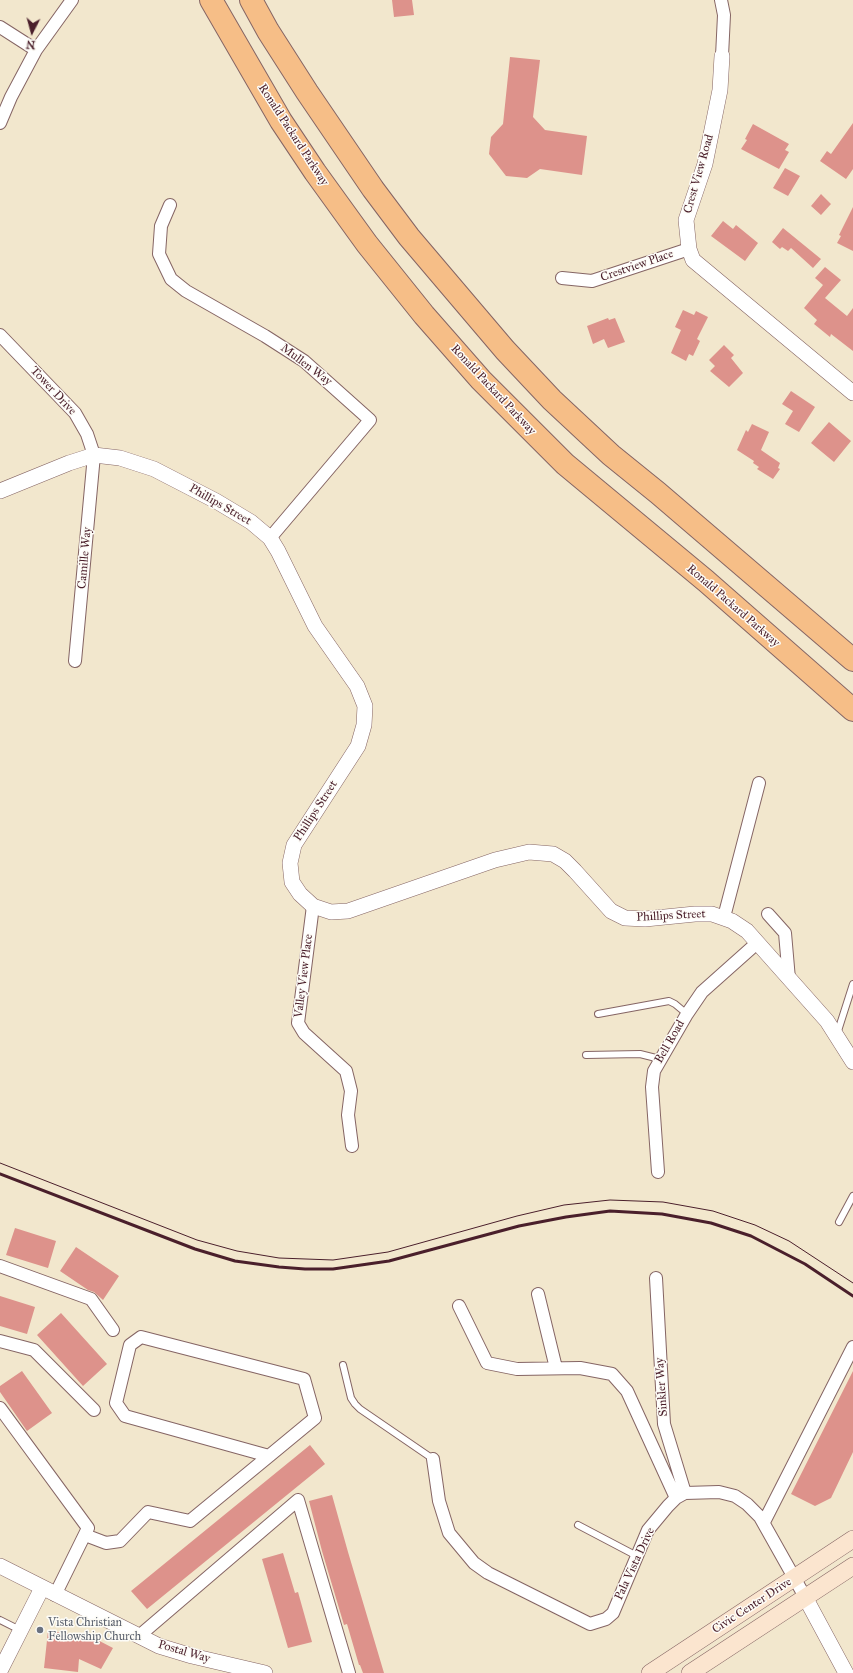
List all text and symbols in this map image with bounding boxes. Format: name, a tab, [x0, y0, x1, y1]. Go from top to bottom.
north arrow	[12, 12, 52, 52]
text: N	[25, 37, 36, 51]
street label: Ronald Packard Parkway	[255, 81, 331, 189]
street label: Crest View Road	[681, 133, 717, 215]
street label: Crestview Place	[599, 247, 675, 285]
street label: Mullen Way	[277, 341, 335, 389]
street label: Ronald Packard Parkway	[447, 342, 539, 438]
street label: Tower Drive	[27, 364, 79, 418]
street label: Phillips Street	[186, 481, 254, 529]
street label: Camille Way	[75, 526, 95, 590]
street label: Ronald Packard Parkway	[684, 562, 782, 650]
street label: Phillips Street	[291, 778, 341, 844]
street label: Phillips Street	[636, 907, 706, 925]
street label: Valley View Place	[292, 933, 316, 1019]
street label: Bell Road	[652, 1018, 688, 1066]
street label: Sinkler Way	[653, 1357, 671, 1417]
street label: Pala Vista Drive	[612, 1525, 658, 1603]
street label: Civic Center Drive	[710, 1575, 794, 1637]
place label: Vista Christian Fellowship Church	[48, 1616, 141, 1644]
marker: Vista Christian Fellowship Church	[35, 1625, 45, 1635]
street label: Postal Way	[156, 1638, 212, 1666]

